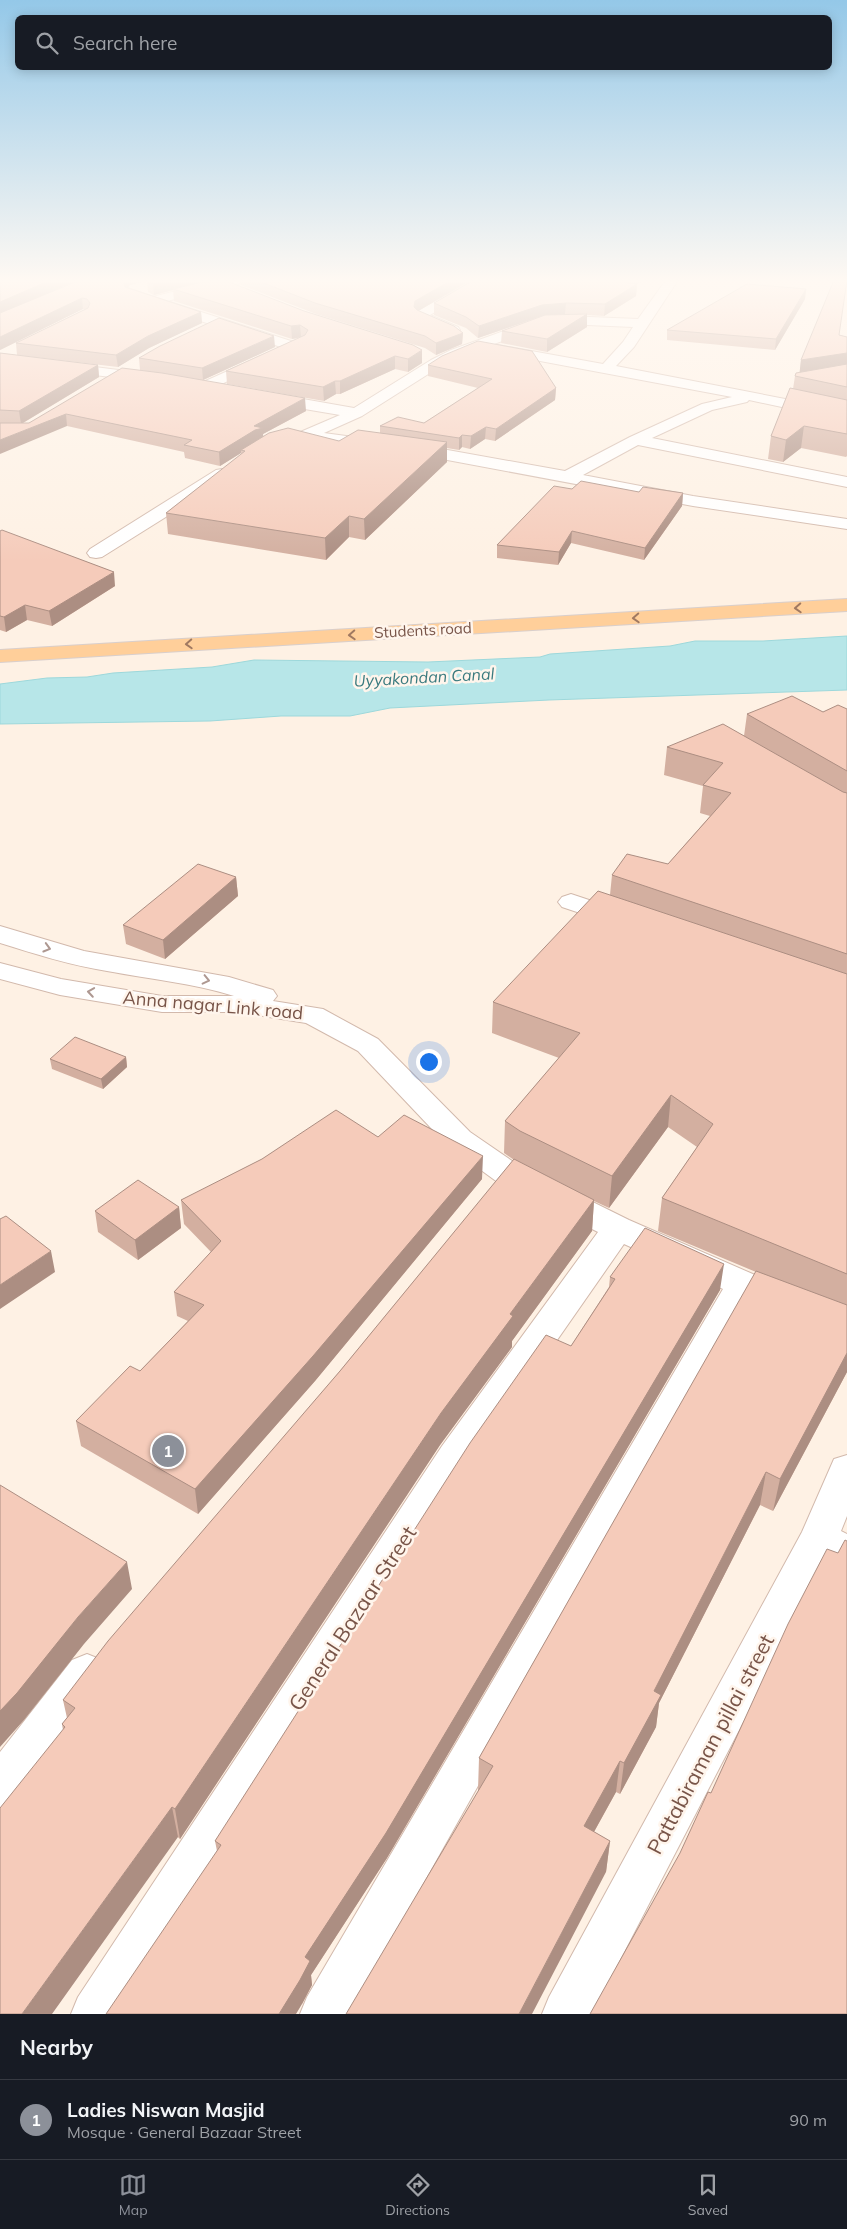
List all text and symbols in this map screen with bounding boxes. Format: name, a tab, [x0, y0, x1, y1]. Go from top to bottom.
search box	[15, 15, 832, 70]
icon: search	[33, 29, 61, 57]
text: Search here	[73, 31, 177, 55]
one-way arrow	[794, 602, 802, 613]
one-way arrow	[632, 612, 640, 623]
street label: Students road	[374, 618, 472, 642]
one-way arrow	[347, 629, 355, 640]
one-way arrow	[185, 639, 193, 650]
water label: Uyyakondan Canal	[353, 663, 495, 691]
one-way arrow	[42, 943, 50, 953]
one-way arrow	[201, 974, 210, 985]
street label: Anna nagar Link road	[122, 986, 304, 1024]
one-way arrow	[87, 988, 96, 998]
your location	[416, 1049, 442, 1075]
pin: 1	[152, 1432, 184, 1470]
street label: General Bazaar Street	[283, 1521, 421, 1715]
street label: Pattabiraman pillai street	[641, 1630, 779, 1858]
text: Nearby	[20, 2034, 93, 2060]
text: Ladies Niswan Masjid	[67, 2098, 265, 2122]
text: 1	[31, 2110, 41, 2130]
text: 90 m	[790, 2110, 827, 2130]
text: Mosque · General Bazaar Street	[67, 2122, 301, 2142]
tab: Map	[119, 2171, 148, 2219]
tab: Directions	[385, 2171, 450, 2219]
tab: Saved	[688, 2171, 728, 2219]

